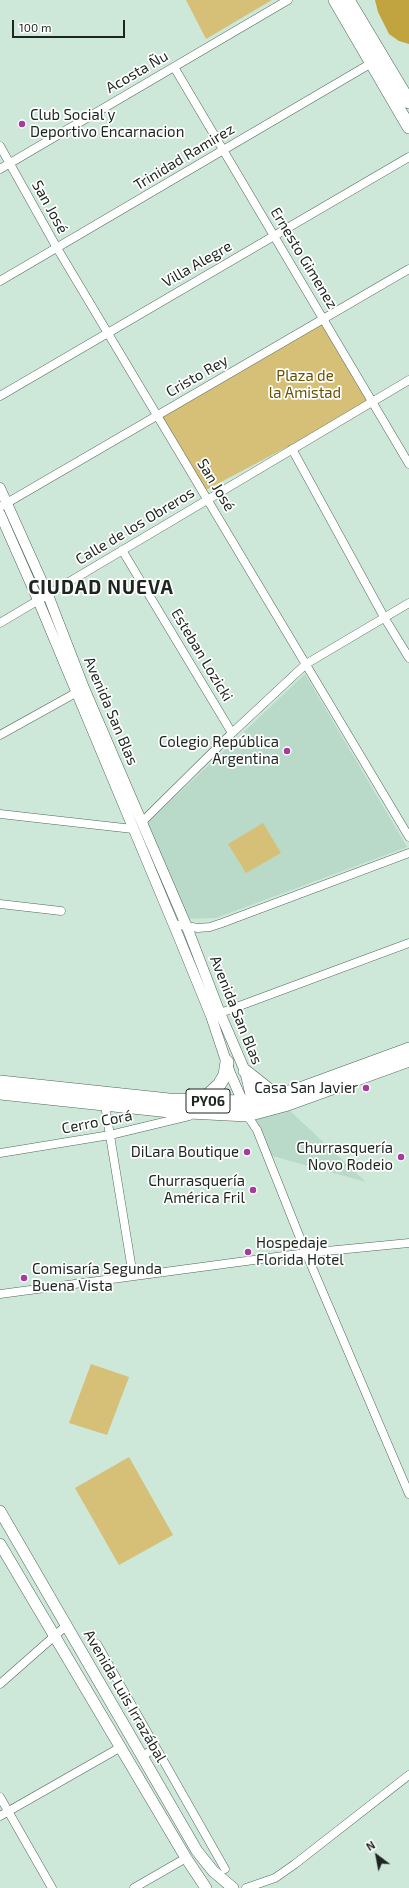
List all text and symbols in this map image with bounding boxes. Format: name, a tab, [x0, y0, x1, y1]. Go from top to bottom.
scale bar	[14, 12, 127, 38]
text: 100 m	[19, 20, 51, 34]
street label: Acosta Ñu	[103, 47, 171, 97]
place label: Club Social y Deportivo Encarnacion	[30, 106, 184, 141]
marker: Club Social y Deportivo Encarnacion	[17, 119, 27, 129]
street label: Trinidad Ramirez	[130, 120, 238, 194]
street label: San José	[28, 177, 72, 237]
street label: Ernesto Gimenez	[267, 204, 341, 312]
street label: Villa Alegre	[159, 237, 235, 291]
street label: Cristo Rey	[163, 351, 231, 401]
park label: Plaza de la Amistad	[269, 367, 341, 402]
street label: San José	[193, 456, 239, 514]
street label: Calle de los Obreros	[72, 483, 198, 569]
district label: CIUDAD NUEVA	[28, 577, 174, 599]
street label: Esteban Lozicki	[167, 605, 237, 705]
street label: Avenida San Blas	[80, 654, 142, 768]
place label: Colegio República Argentina	[159, 733, 279, 768]
marker: Colegio República Argentina	[282, 746, 292, 756]
street label: Avenida San Blas	[206, 953, 266, 1067]
place label: Casa San Javier	[254, 1079, 358, 1097]
marker: Casa San Javier	[361, 1083, 371, 1093]
road number: PY06	[186, 1089, 230, 1113]
street label: Cerro Corá	[60, 1106, 134, 1138]
place label: Churrasquería Novo Rodeio	[296, 1139, 393, 1174]
place label: DiLara Boutique	[131, 1143, 239, 1161]
marker: DiLara Boutique	[242, 1147, 252, 1157]
marker: Churrasquería Novo Rodeio	[396, 1152, 406, 1162]
place label: Churrasquería América Fril	[148, 1172, 245, 1207]
marker: Churrasquería América Fril	[248, 1185, 258, 1195]
place label: Hospedaje Florida Hotel	[256, 1234, 344, 1269]
marker: Hospedaje Florida Hotel	[243, 1247, 253, 1257]
place label: Comisaría Segunda Buena Vista	[32, 1260, 162, 1295]
marker: Comisaría Segunda Buena Vista	[19, 1273, 29, 1283]
street label: Avenida Luis Irrazábal	[80, 1627, 170, 1765]
north arrow	[357, 1836, 397, 1876]
text: N	[364, 1838, 377, 1853]

